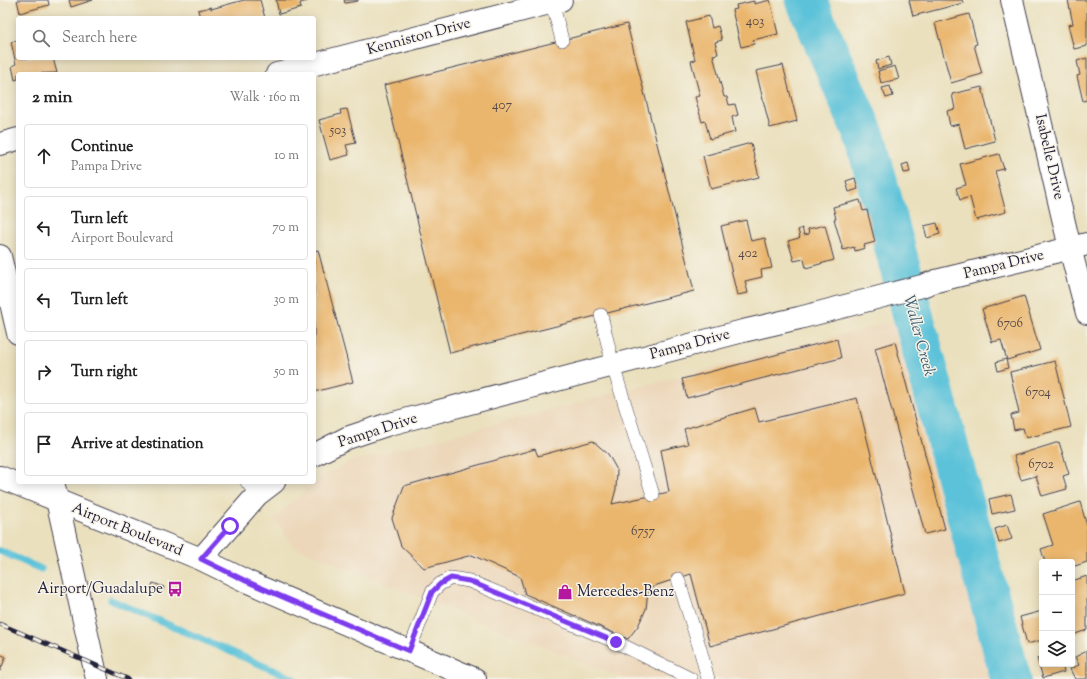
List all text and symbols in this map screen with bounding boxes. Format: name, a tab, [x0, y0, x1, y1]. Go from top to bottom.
street label: Kenniston Drive	[365, 13, 473, 61]
house number: 403	[746, 13, 764, 31]
search box	[16, 16, 316, 60]
icon: search	[30, 27, 52, 49]
text: Search here	[62, 28, 137, 49]
text: 2 min	[32, 86, 73, 110]
text: Walk · 160 m	[229, 89, 300, 107]
house number: 407	[492, 97, 512, 115]
street label: Isabelle Drive	[1029, 112, 1069, 202]
house number: 503	[329, 122, 346, 140]
text: Continue	[71, 137, 133, 158]
icon: ahead	[33, 145, 55, 167]
text: 10 m	[274, 147, 299, 165]
text: Pampa Drive	[71, 158, 142, 176]
text: Turn left	[71, 209, 128, 230]
icon: left	[33, 217, 55, 239]
text: 70 m	[272, 219, 299, 237]
text: Airport Boulevard	[71, 230, 173, 248]
house number: 402	[738, 245, 758, 263]
street label: Pampa Drive	[962, 245, 1046, 285]
icon: left	[33, 289, 55, 311]
text: Turn left	[71, 290, 128, 311]
text: 30 m	[273, 291, 299, 309]
water label: Waller Creek	[896, 293, 940, 379]
house number: 6706	[997, 315, 1023, 333]
street label: Pampa Drive	[648, 324, 732, 366]
icon: right	[33, 361, 55, 383]
text: Turn right	[71, 362, 137, 383]
text: 50 m	[274, 363, 299, 381]
house number: 6704	[1025, 384, 1051, 402]
street label: Pampa Drive	[336, 408, 420, 454]
icon: arrive	[33, 433, 55, 455]
text: Arrive at destination	[71, 434, 204, 455]
house number: 6702	[1028, 456, 1054, 474]
street label: Airport Boulevard	[68, 498, 186, 562]
route start	[221, 517, 239, 535]
house number: 6757	[631, 523, 655, 541]
map controls	[1039, 559, 1075, 667]
button: +	[1039, 559, 1075, 595]
place label: Airport/Guadalupe	[37, 579, 163, 600]
bus stop icon: Airport/Guadalupe	[166, 580, 184, 598]
place label: Mercedes-Benz	[577, 582, 675, 603]
shop icon: Mercedes-Benz	[556, 583, 574, 601]
button: −	[1039, 595, 1075, 631]
button: layers	[1039, 631, 1075, 667]
route end	[607, 633, 625, 651]

